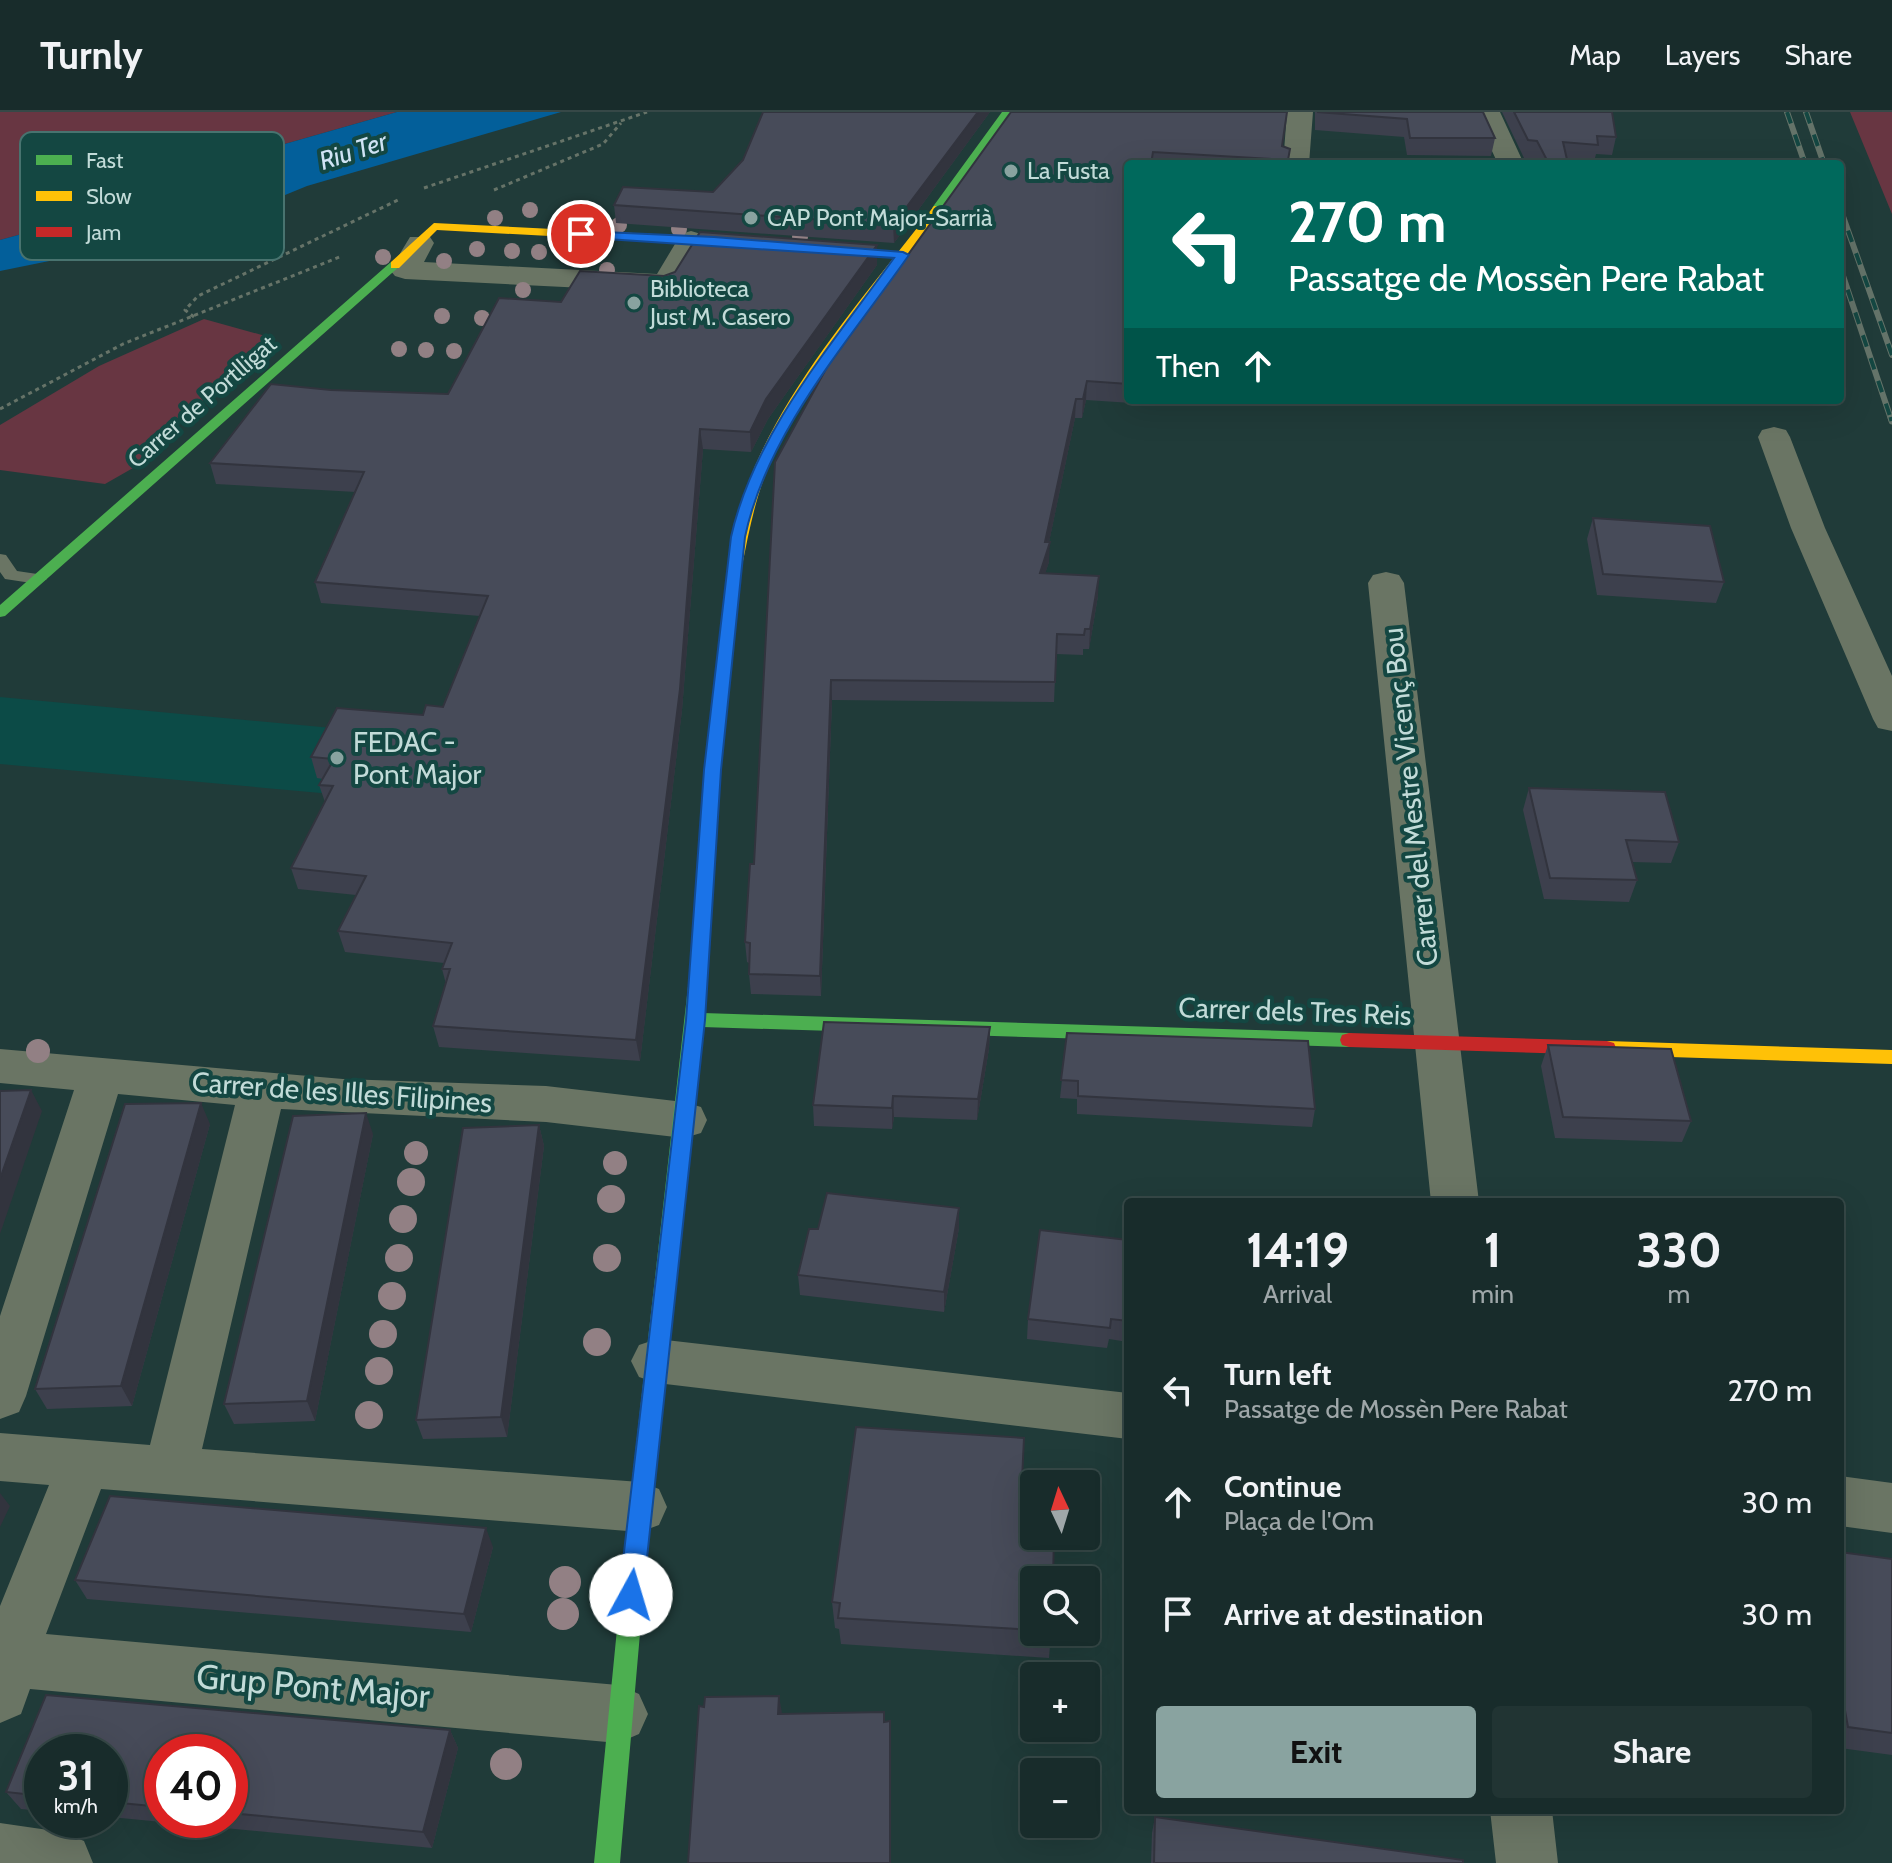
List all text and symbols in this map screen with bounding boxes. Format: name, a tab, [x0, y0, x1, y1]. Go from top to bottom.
text: Turnly	[40, 32, 143, 79]
text: Map	[1569, 38, 1621, 72]
text: Layers	[1665, 38, 1740, 72]
text: Share	[1784, 38, 1852, 72]
water label: Riu Ter	[315, 125, 392, 177]
legend	[20, 132, 284, 260]
text: Fast	[86, 147, 124, 174]
place label: La Fusta	[1027, 156, 1110, 185]
marker: La Fusta	[1002, 162, 1020, 180]
text: Slow	[86, 183, 132, 210]
text: 270 m	[1288, 188, 1446, 256]
icon: left	[1156, 192, 1260, 296]
pin	[547, 200, 615, 268]
place label: CAP Pont Major-Sarrià	[767, 203, 993, 232]
marker: CAP Pont Major-Sarrià	[742, 209, 760, 227]
icon: arrive	[559, 212, 603, 256]
text: Jam	[85, 219, 121, 246]
text: Passatge de Mossèn Pere Rabat	[1288, 256, 1764, 300]
place label: Biblioteca Just M. Casero	[649, 274, 791, 331]
marker: Biblioteca Just M. Casero	[625, 294, 643, 312]
street label: Carrer de Portlligat	[121, 329, 282, 474]
icon: ahead	[1236, 344, 1280, 388]
text: Then	[1156, 348, 1220, 385]
street label: Carrer del Mestre Vicenç Bou	[1375, 626, 1445, 968]
place label: FEDAC - Pont Major	[353, 725, 482, 791]
marker: FEDAC - Pont Major	[328, 749, 346, 767]
street label: Carrer dels Tres Reis	[1178, 990, 1412, 1032]
street label: Carrer de les Illes Filipines	[191, 1065, 493, 1119]
text: 14:19	[1246, 1221, 1349, 1279]
text: 1	[1484, 1221, 1501, 1279]
text: 330	[1636, 1221, 1722, 1279]
text: Arrival	[1263, 1278, 1332, 1310]
text: min	[1471, 1278, 1514, 1310]
text: m	[1668, 1278, 1690, 1310]
text: Turn left	[1224, 1356, 1332, 1393]
icon: left	[1156, 1368, 1200, 1412]
text: 270 m	[1727, 1372, 1812, 1409]
text: Passatge de Mossèn Pere Rabat	[1224, 1393, 1568, 1425]
text: Continue	[1224, 1468, 1341, 1505]
north arrow	[1020, 1470, 1100, 1550]
map controls	[1020, 1470, 1100, 1838]
icon: ahead	[1156, 1480, 1200, 1524]
text: 30 m	[1742, 1484, 1812, 1521]
text: Plaça de l'Om	[1224, 1505, 1374, 1537]
position arrow	[589, 1553, 673, 1637]
button: search	[1020, 1566, 1100, 1646]
icon: arrive	[1156, 1592, 1200, 1636]
text: Arrive at destination	[1224, 1596, 1484, 1633]
text: 30 m	[1742, 1596, 1812, 1633]
street label: Grup Pont Major	[195, 1655, 431, 1717]
button: +	[1020, 1662, 1100, 1742]
button: Exit	[1156, 1706, 1476, 1798]
button: Share	[1492, 1706, 1812, 1798]
speed limit sign: 40	[144, 1734, 248, 1838]
text: 31	[58, 1751, 94, 1800]
button: −	[1020, 1758, 1100, 1838]
text: km/h	[54, 1794, 98, 1818]

